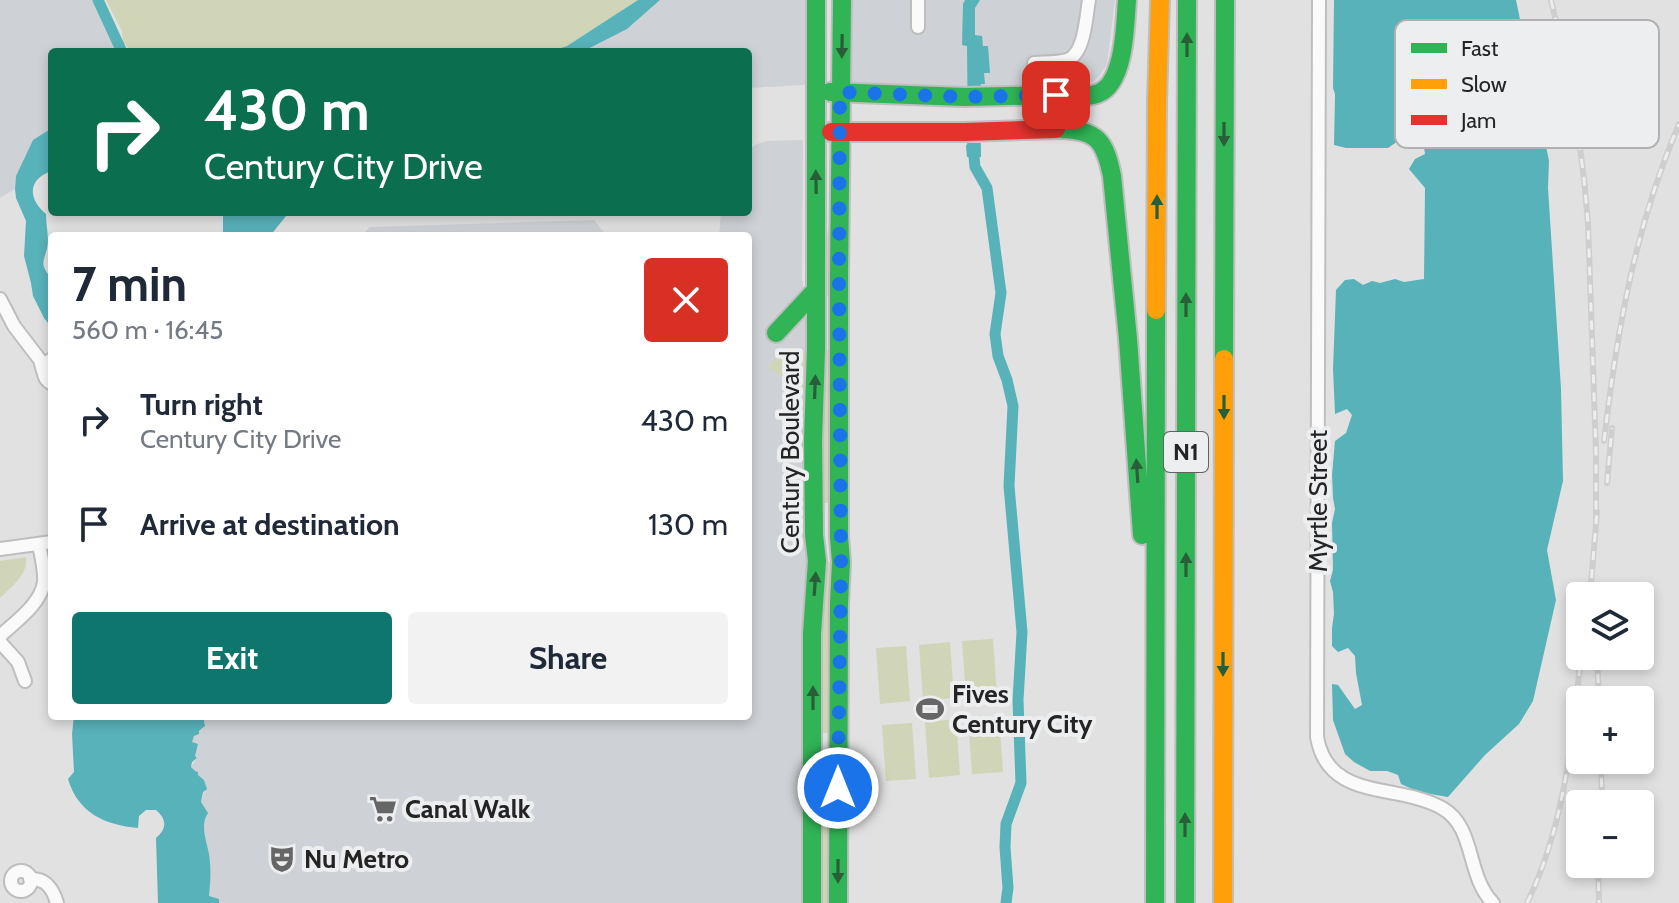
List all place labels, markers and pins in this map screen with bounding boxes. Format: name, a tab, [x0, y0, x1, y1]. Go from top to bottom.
pin	[1022, 61, 1090, 129]
place label: Fives Century City	[952, 678, 1092, 740]
sports icon: Fives Century City	[915, 694, 945, 724]
place label: Canal Walk	[405, 793, 531, 825]
supermarket icon: Canal Walk	[368, 794, 398, 824]
place label: Nu Metro	[304, 843, 409, 875]
theatre icon: Nu Metro	[267, 844, 297, 874]

